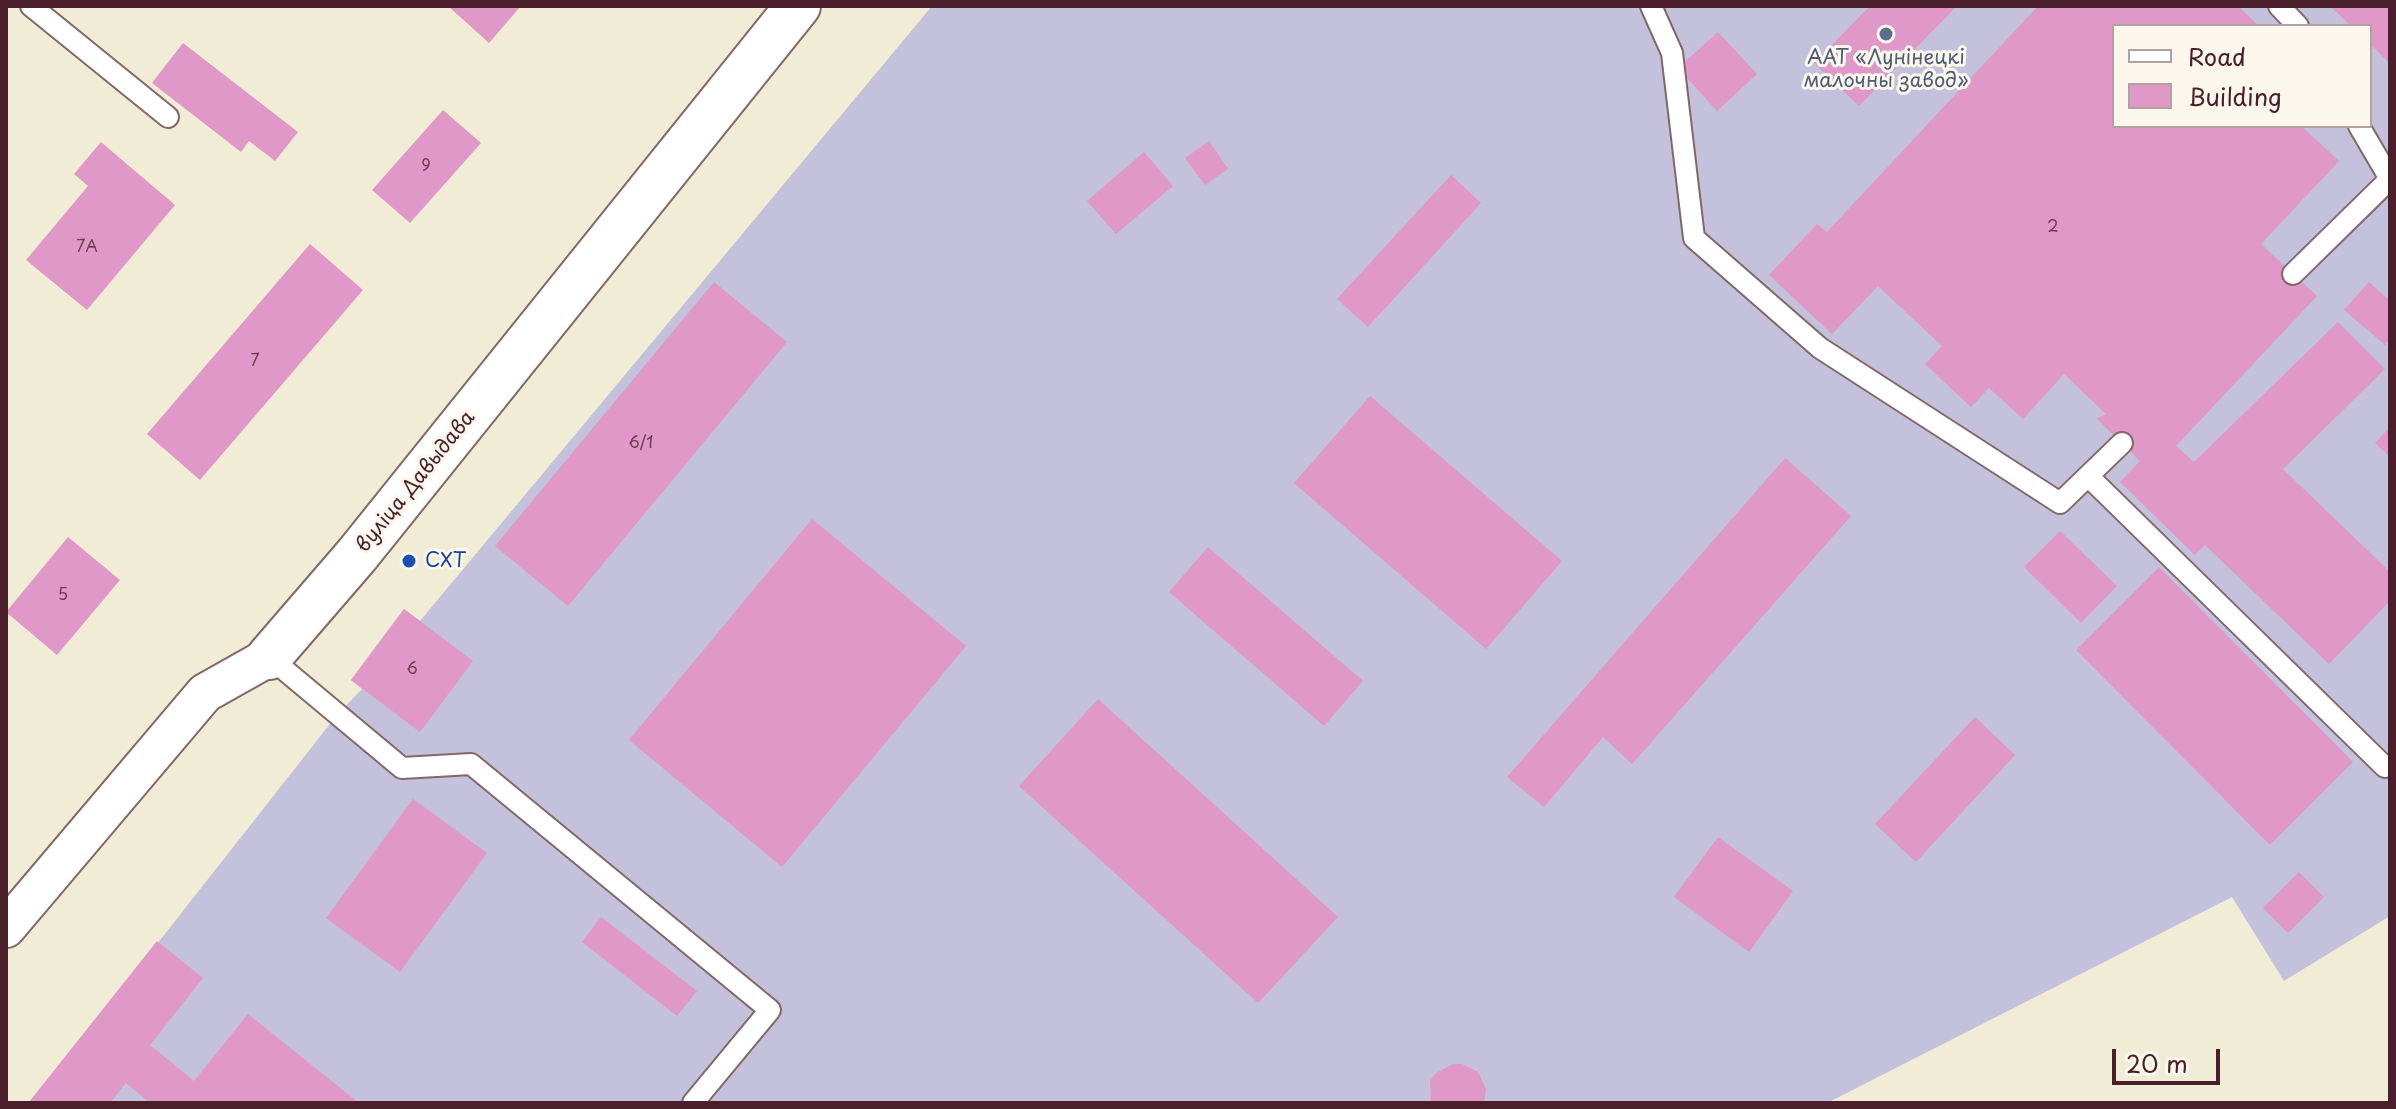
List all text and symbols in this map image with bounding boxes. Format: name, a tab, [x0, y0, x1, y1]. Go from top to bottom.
legend	[2112, 24, 2372, 128]
marker: ААТ «Лунінецкі малочны завод»	[1877, 25, 1895, 43]
text: Road	[2188, 38, 2246, 74]
place label: ААТ «Лунінецкі малочны завод»	[1804, 46, 1968, 93]
text: Building	[2188, 78, 2282, 114]
house number: 9	[421, 157, 431, 177]
house number: 2	[2047, 218, 2059, 238]
house number: 7А	[76, 238, 98, 258]
house number: 7	[250, 352, 260, 372]
street label: вуліца Давыдава	[352, 406, 480, 558]
house number: 6/1	[629, 434, 653, 454]
place label: СХТ	[425, 549, 466, 573]
marker: СХТ	[400, 552, 418, 570]
house number: 5	[58, 586, 68, 606]
house number: 6	[406, 660, 418, 680]
scale bar	[2116, 1033, 2224, 1083]
text: 20 m	[2126, 1045, 2188, 1081]

